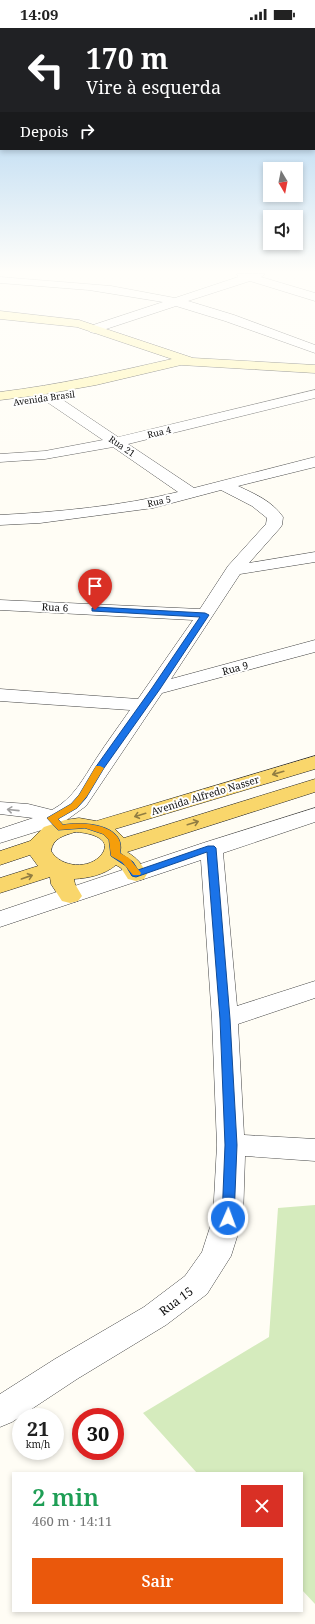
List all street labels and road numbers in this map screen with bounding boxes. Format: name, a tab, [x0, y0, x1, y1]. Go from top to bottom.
street label: Avenida Brasil	[12, 387, 76, 409]
street label: Rua 4	[146, 423, 172, 441]
street label: Rua 21	[106, 432, 138, 460]
street label: Rua 5	[146, 492, 172, 510]
street label: Rua 6	[41, 599, 69, 615]
street label: Rua 9	[220, 658, 250, 678]
street label: Avenida Alfredo Nasser	[149, 772, 261, 818]
street label: Rua 15	[155, 1283, 197, 1319]

